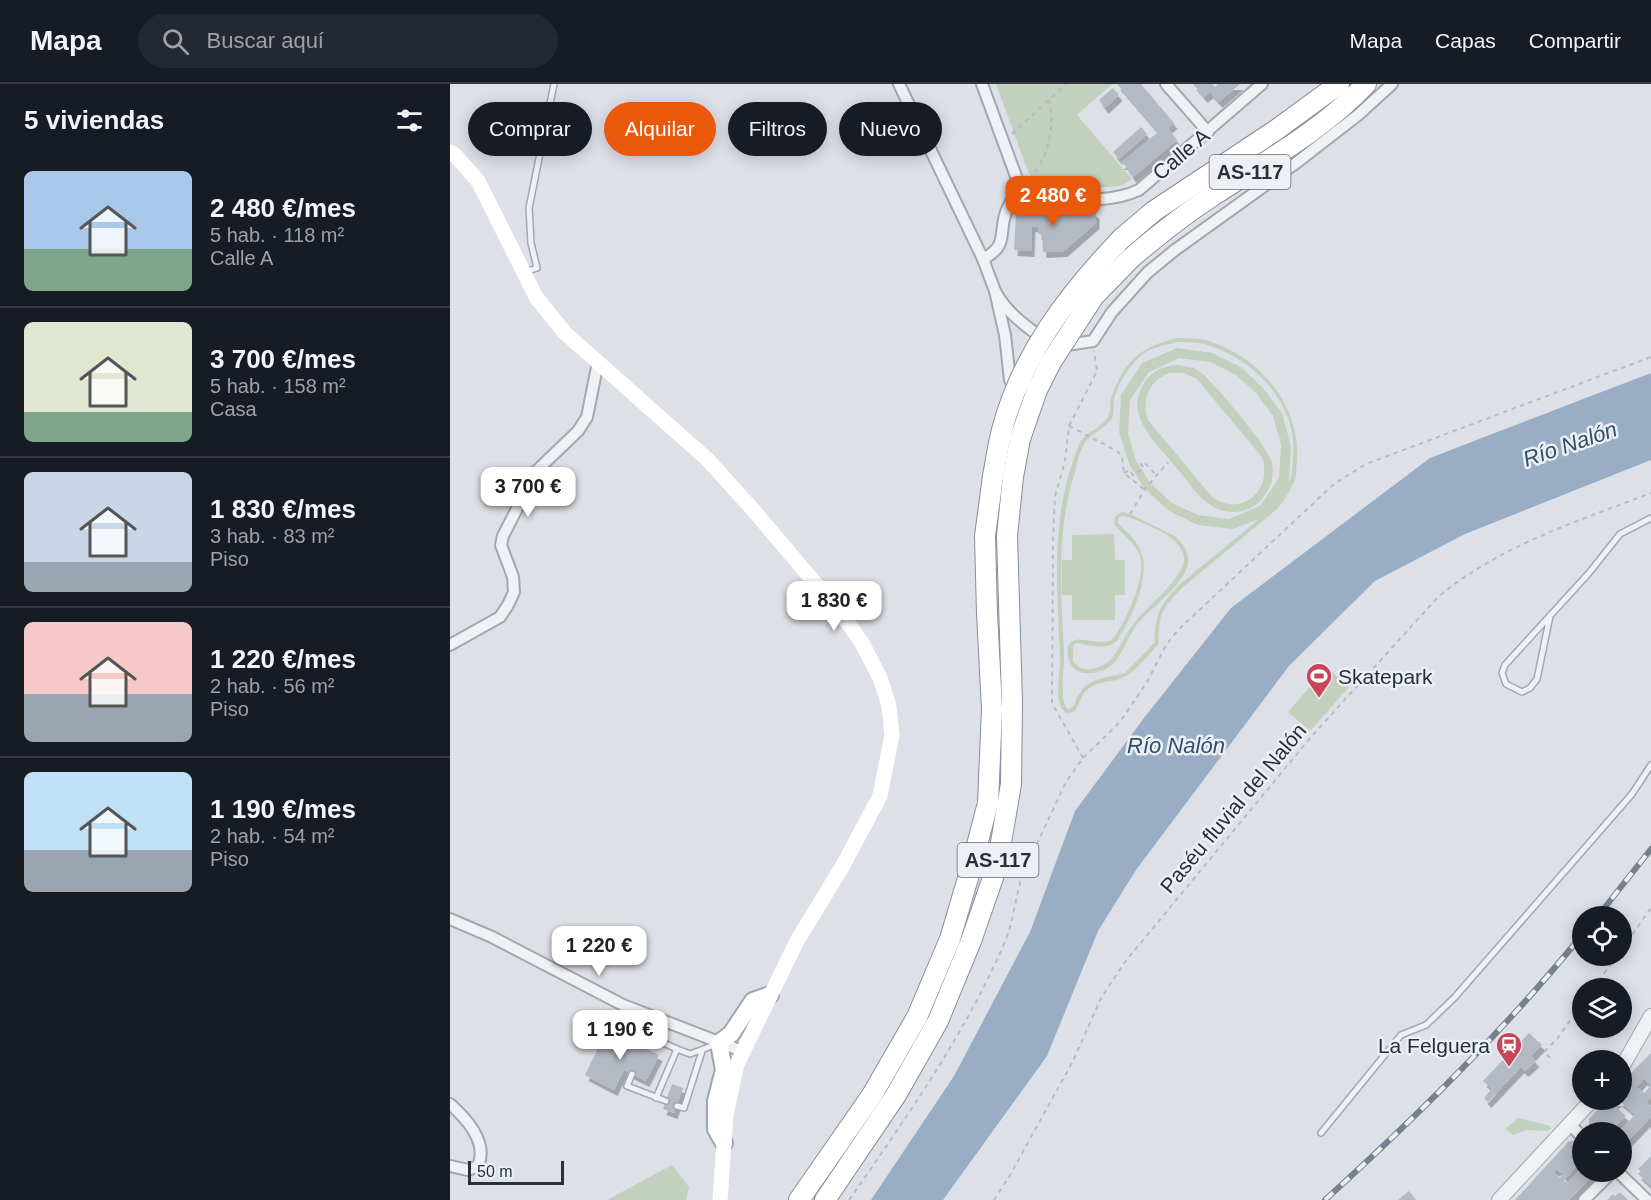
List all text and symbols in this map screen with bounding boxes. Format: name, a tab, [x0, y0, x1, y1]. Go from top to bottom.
search box	[138, 14, 558, 68]
text: Mapa	[30, 25, 102, 56]
icon: search	[159, 25, 192, 58]
text: Buscar aquí	[207, 28, 324, 53]
text: Mapa	[1350, 29, 1402, 52]
text: Capas	[1435, 29, 1496, 52]
text: Compartir	[1529, 29, 1621, 52]
chip: Comprar	[468, 102, 592, 156]
chip: Alquilar	[604, 102, 716, 156]
chip: Filtros	[728, 102, 827, 156]
chip: Nuevo	[839, 102, 942, 156]
icon: filters	[393, 104, 426, 137]
text: 5 viviendas	[24, 105, 164, 135]
street label: Calle A	[1148, 124, 1214, 184]
road number: AS-117	[1210, 155, 1290, 189]
pin: 2 480 €	[998, 176, 1108, 227]
text: 2 480 €	[1020, 184, 1086, 206]
text: 2 480 €/mes	[210, 193, 356, 223]
icon: home	[72, 195, 144, 267]
text: 5 hab. · 118 m²	[210, 224, 344, 246]
text: Calle A	[210, 247, 273, 269]
text: 3 700 €/mes	[210, 344, 356, 374]
icon: home	[72, 346, 144, 418]
text: 5 hab. · 158 m²	[210, 375, 346, 397]
text: Casa	[210, 398, 257, 420]
water label: Río Nalón	[1520, 416, 1620, 472]
pin: 3 700 €	[473, 467, 583, 518]
text: 3 700 €	[495, 475, 561, 497]
text: 1 830 €/mes	[210, 494, 356, 524]
icon: home	[72, 496, 144, 568]
text: 3 hab. · 83 m²	[210, 525, 335, 547]
text: Piso	[210, 548, 249, 570]
pin: 1 830 €	[779, 581, 889, 632]
text: 1 830 €	[801, 589, 867, 611]
text: 1 220 €/mes	[210, 644, 356, 674]
icon: home	[72, 646, 144, 718]
sports icon: Skatepark	[1304, 661, 1334, 699]
place label: Skatepark	[1338, 665, 1433, 688]
text: 2 hab. · 56 m²	[210, 675, 335, 697]
text: Piso	[210, 698, 249, 720]
street label: Paséu fluvial del Nalón	[1156, 719, 1310, 897]
water label: Río Nalón	[1127, 733, 1225, 758]
text: 1 190 €/mes	[210, 794, 356, 824]
icon: home	[72, 796, 144, 868]
text: 2 hab. · 54 m²	[210, 825, 335, 847]
road number: AS-117	[958, 843, 1038, 877]
text: Piso	[210, 848, 249, 870]
map controls	[1572, 906, 1632, 1182]
button: locate	[1572, 906, 1632, 966]
pin: 1 220 €	[544, 926, 654, 977]
text: 1 220 €	[566, 934, 632, 956]
button: layers	[1572, 978, 1632, 1038]
pin: 1 190 €	[565, 1010, 675, 1061]
text: 1 190 €	[587, 1018, 653, 1040]
station icon: La Felguera	[1494, 1030, 1524, 1068]
place label: La Felguera	[1378, 1034, 1490, 1057]
button: +	[1572, 1050, 1632, 1110]
button: −	[1572, 1122, 1632, 1182]
scale bar	[468, 1158, 564, 1186]
text: 50 m	[477, 1163, 513, 1180]

